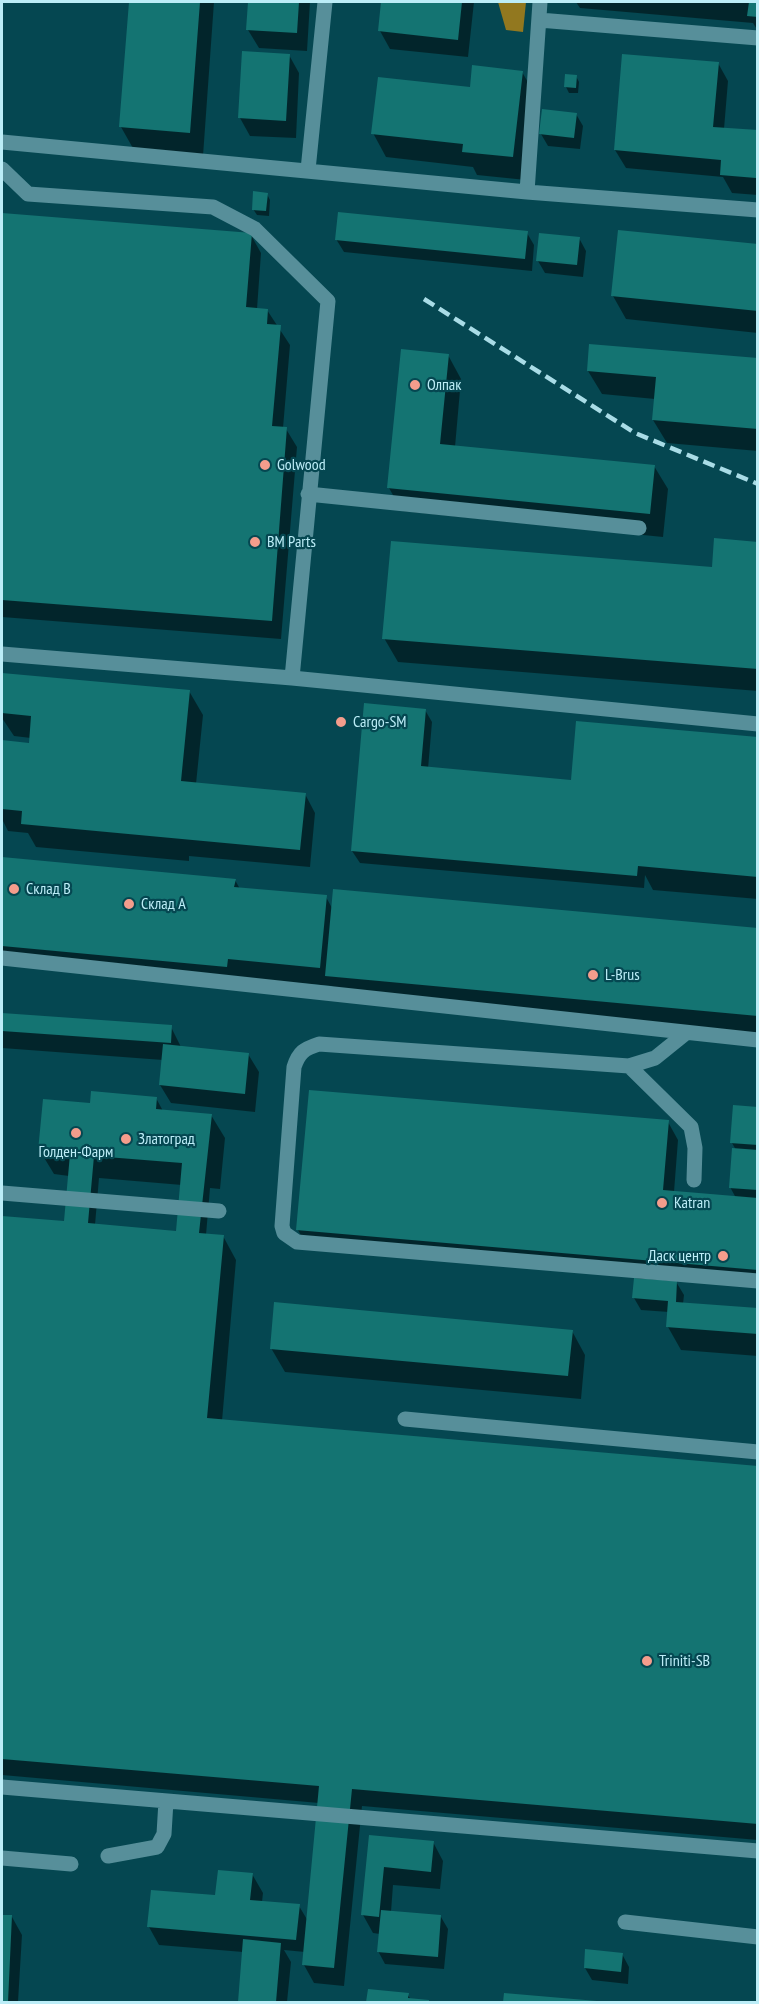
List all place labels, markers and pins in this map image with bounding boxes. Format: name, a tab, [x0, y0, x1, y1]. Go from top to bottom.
place label: Олпак	[427, 375, 461, 395]
marker: Олпак	[408, 378, 422, 392]
place label: Golwood	[277, 455, 326, 475]
marker: Golwood	[258, 458, 272, 472]
place label: BM Parts	[267, 532, 316, 552]
marker: BM Parts	[248, 535, 262, 549]
place label: Cargo-SM	[353, 712, 406, 732]
marker: Cargo-SM	[334, 715, 348, 729]
place label: Склад B	[26, 879, 71, 899]
marker: Склад B	[7, 882, 21, 896]
place label: Склад A	[141, 894, 186, 914]
marker: Склад A	[122, 897, 136, 911]
place label: L-Brus	[605, 965, 640, 985]
marker: L-Brus	[586, 968, 600, 982]
marker: Голден-Фарм	[69, 1126, 83, 1140]
place label: Златоград	[138, 1129, 195, 1149]
marker: Златоград	[119, 1132, 133, 1146]
place label: Голден-Фарм	[39, 1142, 113, 1162]
place label: Katran	[674, 1193, 710, 1213]
marker: Katran	[655, 1196, 669, 1210]
place label: Даск центр	[648, 1246, 711, 1266]
marker: Даск центр	[716, 1249, 730, 1263]
place label: Triniti-SB	[659, 1651, 710, 1671]
marker: Triniti-SB	[640, 1654, 654, 1668]

